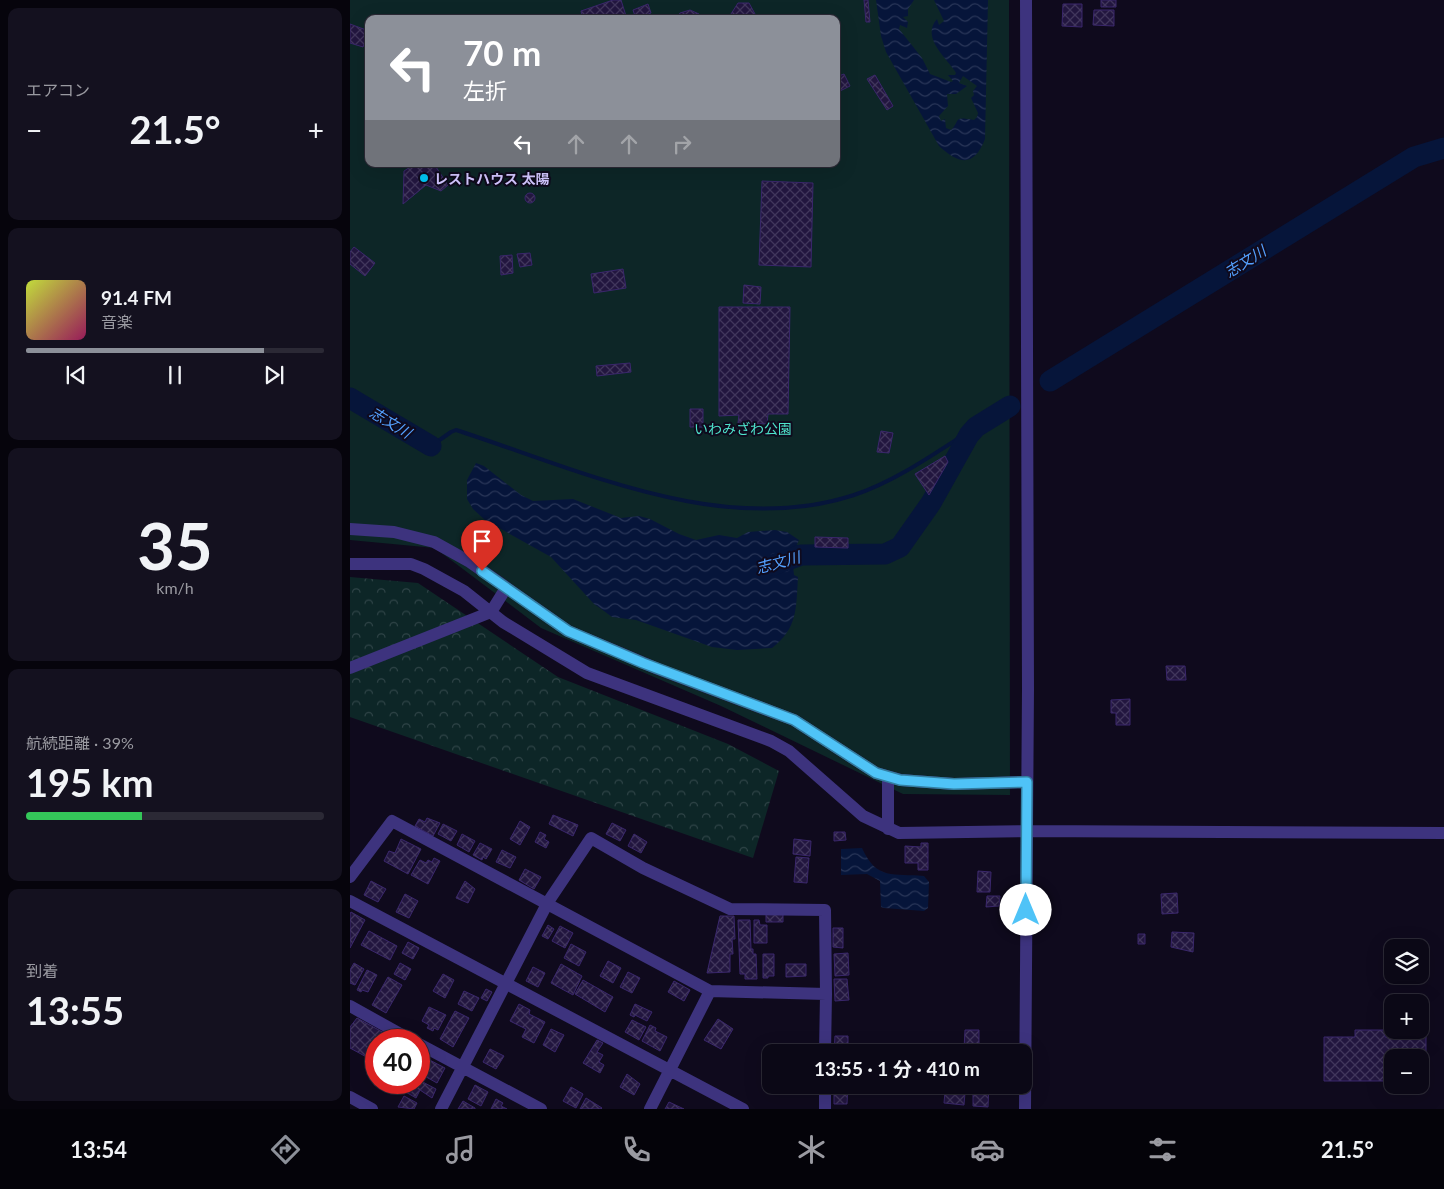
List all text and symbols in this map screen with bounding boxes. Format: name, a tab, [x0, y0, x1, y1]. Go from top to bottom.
text: 70 m	[463, 31, 541, 73]
icon: left	[380, 35, 445, 100]
text: 左折	[463, 77, 507, 104]
text: エアコン	[26, 80, 90, 99]
text: 21.5°	[130, 106, 220, 152]
text: −	[26, 113, 42, 147]
text: +	[308, 113, 324, 147]
icon: left	[509, 130, 537, 158]
icon: ahead	[562, 130, 590, 158]
icon: ahead	[615, 130, 643, 158]
icon: right	[668, 130, 696, 158]
place label: レストハウス 太陽	[434, 170, 549, 187]
marker: レストハウス 太陽	[418, 172, 430, 184]
water label: 志文川	[1221, 240, 1271, 281]
text: 91.4 FM	[101, 286, 172, 309]
text: 音楽	[101, 312, 133, 331]
icon: previous	[62, 361, 90, 389]
icon: pause	[161, 361, 189, 389]
icon: next	[260, 361, 288, 389]
water label: 志文川	[367, 403, 417, 442]
park label: いわみざわ公園	[694, 420, 792, 437]
text: 35	[137, 506, 213, 584]
pin	[461, 520, 503, 571]
icon: arrive	[468, 527, 496, 555]
water label: 志文川	[754, 547, 804, 577]
text: km/h	[156, 578, 194, 597]
text: 航続距離 · 39%	[26, 733, 134, 752]
text: 195 km	[26, 759, 154, 805]
position arrow	[999, 883, 1051, 935]
map controls	[1384, 939, 1429, 1094]
button: layers	[1384, 939, 1429, 984]
text: 到着	[26, 961, 58, 980]
text: 13:55	[26, 987, 124, 1033]
button: +	[1384, 994, 1429, 1039]
speed limit sign: 40	[365, 1029, 430, 1094]
button: −	[1384, 1049, 1429, 1094]
text: 13:55 · 1 分 · 410 m	[814, 1057, 980, 1080]
icon: directions	[268, 1132, 303, 1167]
icon: music	[443, 1132, 478, 1167]
icon: phone	[619, 1132, 654, 1167]
icon: climate	[794, 1132, 829, 1167]
icon: car	[970, 1132, 1005, 1167]
icon: filters	[1145, 1132, 1180, 1167]
text: 13:54	[70, 1136, 127, 1163]
text: 21.5°	[1321, 1136, 1374, 1163]

